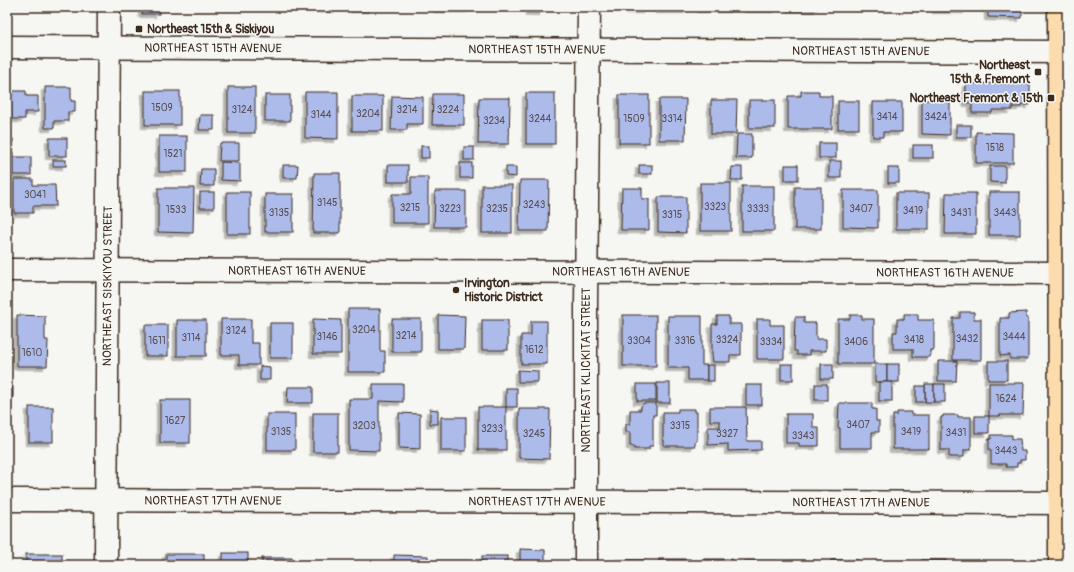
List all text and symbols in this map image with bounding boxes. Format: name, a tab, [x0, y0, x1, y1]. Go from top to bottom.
place label: Northeast 15th & Siskiyou	[147, 22, 274, 37]
marker: Northeast 15th & Siskiyou	[134, 24, 144, 34]
street label: NORTHEAST 15TH AVENUE	[144, 40, 282, 56]
street label: NORTHEAST 15TH AVENUE	[468, 42, 606, 57]
street label: NORTHEAST 15TH AVENUE	[792, 43, 930, 59]
place label: Northeast 15th & Fremont	[950, 58, 1031, 87]
marker: Northeast 15th & Fremont	[1033, 67, 1043, 77]
place label: Northeast Fremont & 15th	[909, 91, 1043, 106]
marker: Northeast Fremont & 15th	[1046, 93, 1056, 103]
house number: 1509	[151, 102, 173, 114]
house number: 3124	[232, 104, 253, 116]
house number: 3214	[397, 104, 418, 116]
house number: 3224	[437, 104, 459, 116]
house number: 3204	[356, 108, 380, 120]
house number: 3144	[310, 109, 332, 121]
house number: 3414	[876, 111, 898, 123]
house number: 3424	[925, 111, 948, 123]
house number: 3244	[529, 113, 552, 125]
house number: 1509	[623, 113, 645, 125]
house number: 3314	[662, 113, 683, 125]
house number: 3234	[483, 115, 505, 127]
house number: 1518	[986, 142, 1004, 154]
house number: 1521	[164, 148, 182, 160]
house number: 3041	[24, 189, 46, 201]
house number: 3145	[317, 197, 337, 209]
house number: 3243	[523, 199, 546, 211]
house number: 3323	[704, 201, 726, 213]
house number: 3215	[400, 202, 420, 214]
house number: 3223	[439, 203, 461, 215]
house number: 3235	[486, 203, 508, 215]
house number: 3333	[747, 203, 770, 215]
house number: 3407	[849, 203, 873, 215]
house number: 1533	[166, 204, 187, 216]
street label: NORTHEAST SISKIYOU STREET	[100, 205, 115, 366]
house number: 3419	[903, 205, 923, 217]
house number: 3135	[269, 207, 289, 219]
house number: 3431	[951, 207, 972, 219]
house number: 3443	[994, 207, 1017, 219]
house number: 3315	[662, 209, 682, 221]
street label: NORTHEAST 16TH AVENUE	[228, 263, 366, 279]
street label: NORTHEAST 16TH AVENUE	[552, 264, 690, 279]
street label: NORTHEAST 16TH AVENUE	[876, 265, 1014, 280]
place label: Irvington Historic District	[464, 276, 544, 305]
marker: Irvington Historic District	[451, 285, 461, 295]
street label: NORTHEAST KLICKITAT STREET	[578, 287, 594, 453]
house number: 3204	[352, 324, 376, 336]
house number: 3124	[226, 325, 247, 337]
house number: 3214	[396, 330, 417, 342]
house number: 3146	[316, 331, 338, 343]
house number: 3444	[1003, 331, 1026, 343]
house number: 3114	[181, 332, 201, 344]
house number: 3432	[956, 333, 979, 345]
house number: 3324	[716, 334, 738, 346]
house number: 3418	[904, 334, 924, 346]
house number: 1611	[148, 335, 166, 347]
house number: 3304	[627, 335, 651, 347]
house number: 3316	[675, 335, 696, 347]
house number: 3334	[760, 336, 782, 348]
house number: 3406	[844, 336, 868, 348]
house number: 1612	[524, 344, 544, 356]
house number: 1610	[22, 347, 42, 359]
house number: 1624	[995, 393, 1017, 405]
house number: 1627	[165, 415, 186, 427]
house number: 3407	[846, 419, 870, 431]
house number: 3203	[352, 420, 376, 432]
house number: 3315	[670, 420, 690, 432]
house number: 3233	[481, 423, 503, 435]
house number: 3135	[271, 426, 291, 438]
house number: 3419	[901, 426, 921, 438]
house number: 3431	[946, 427, 967, 439]
house number: 3245	[523, 428, 545, 440]
house number: 3327	[716, 428, 739, 440]
house number: 3343	[792, 430, 815, 442]
house number: 3443	[995, 445, 1018, 457]
street label: NORTHEAST 17TH AVENUE	[144, 493, 282, 508]
street label: NORTHEAST 17TH AVENUE	[468, 494, 606, 509]
street label: NORTHEAST 17TH AVENUE	[792, 495, 930, 510]

